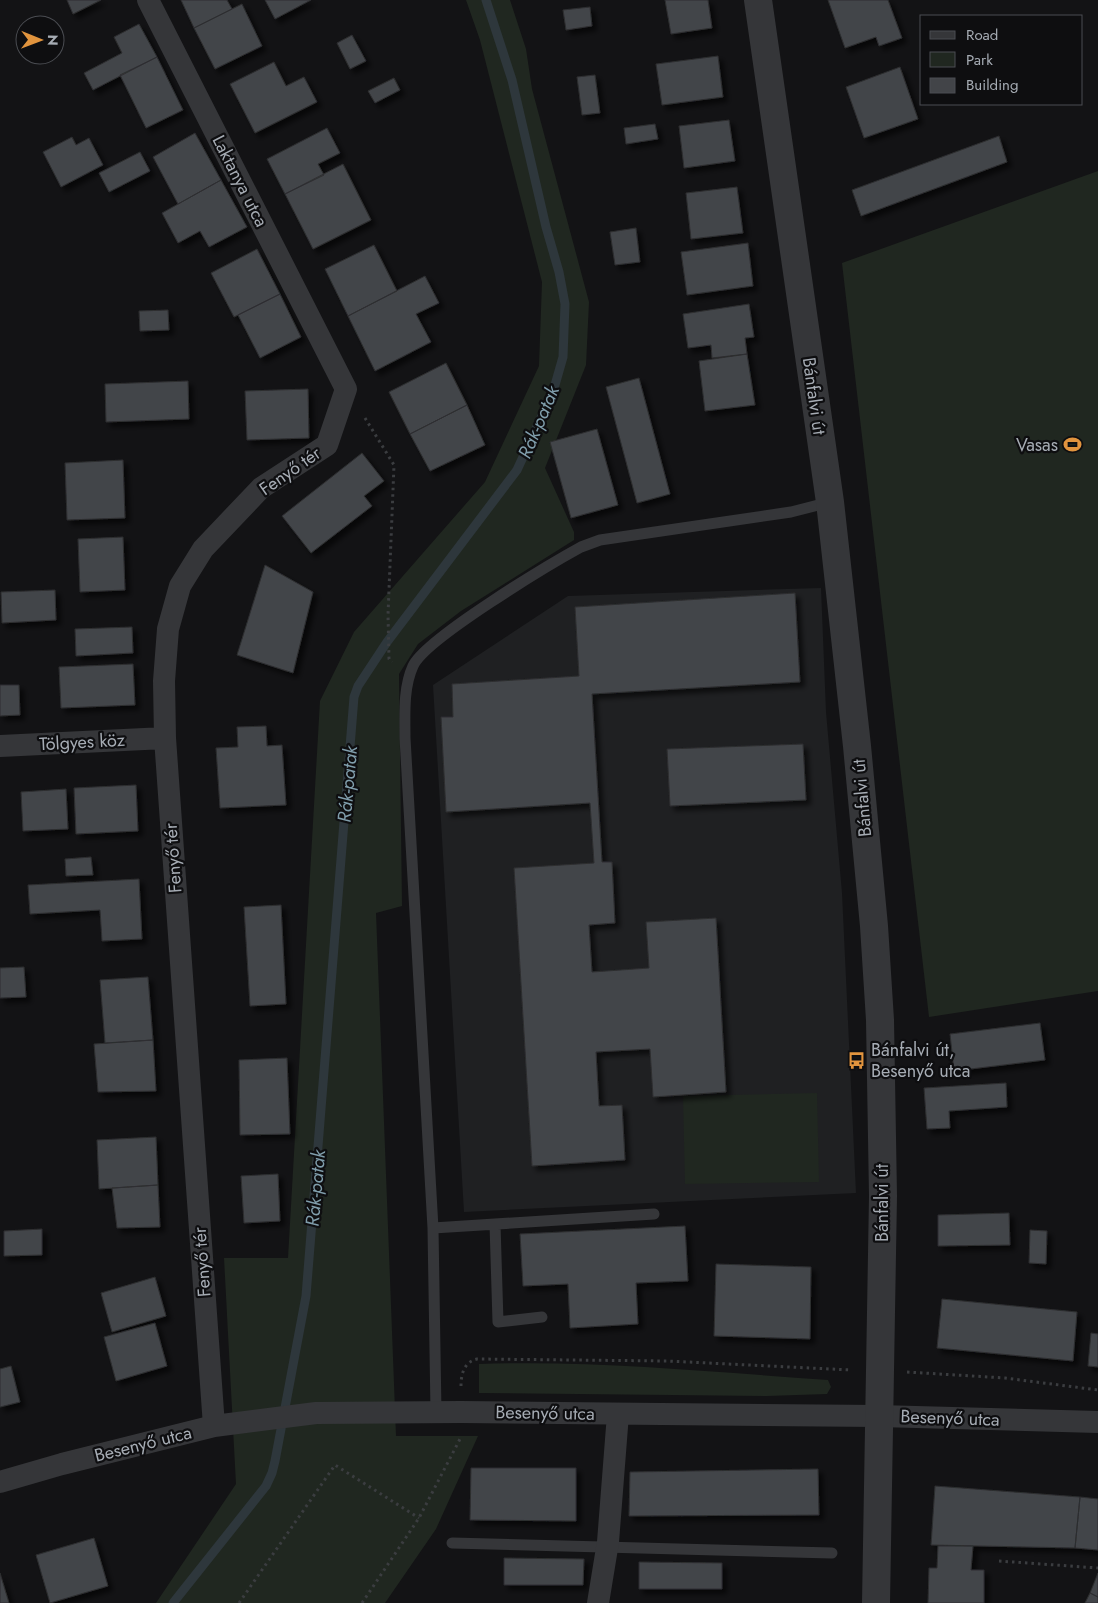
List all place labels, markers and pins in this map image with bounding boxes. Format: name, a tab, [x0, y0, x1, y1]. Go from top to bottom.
place label: Vasas	[1016, 432, 1058, 458]
sports icon: Vasas	[1062, 435, 1082, 455]
place label: Bánfalvi út, Besenyő utca	[871, 1037, 970, 1084]
bus stop icon: Bánfalvi út, Besenyő utca	[847, 1050, 867, 1070]

